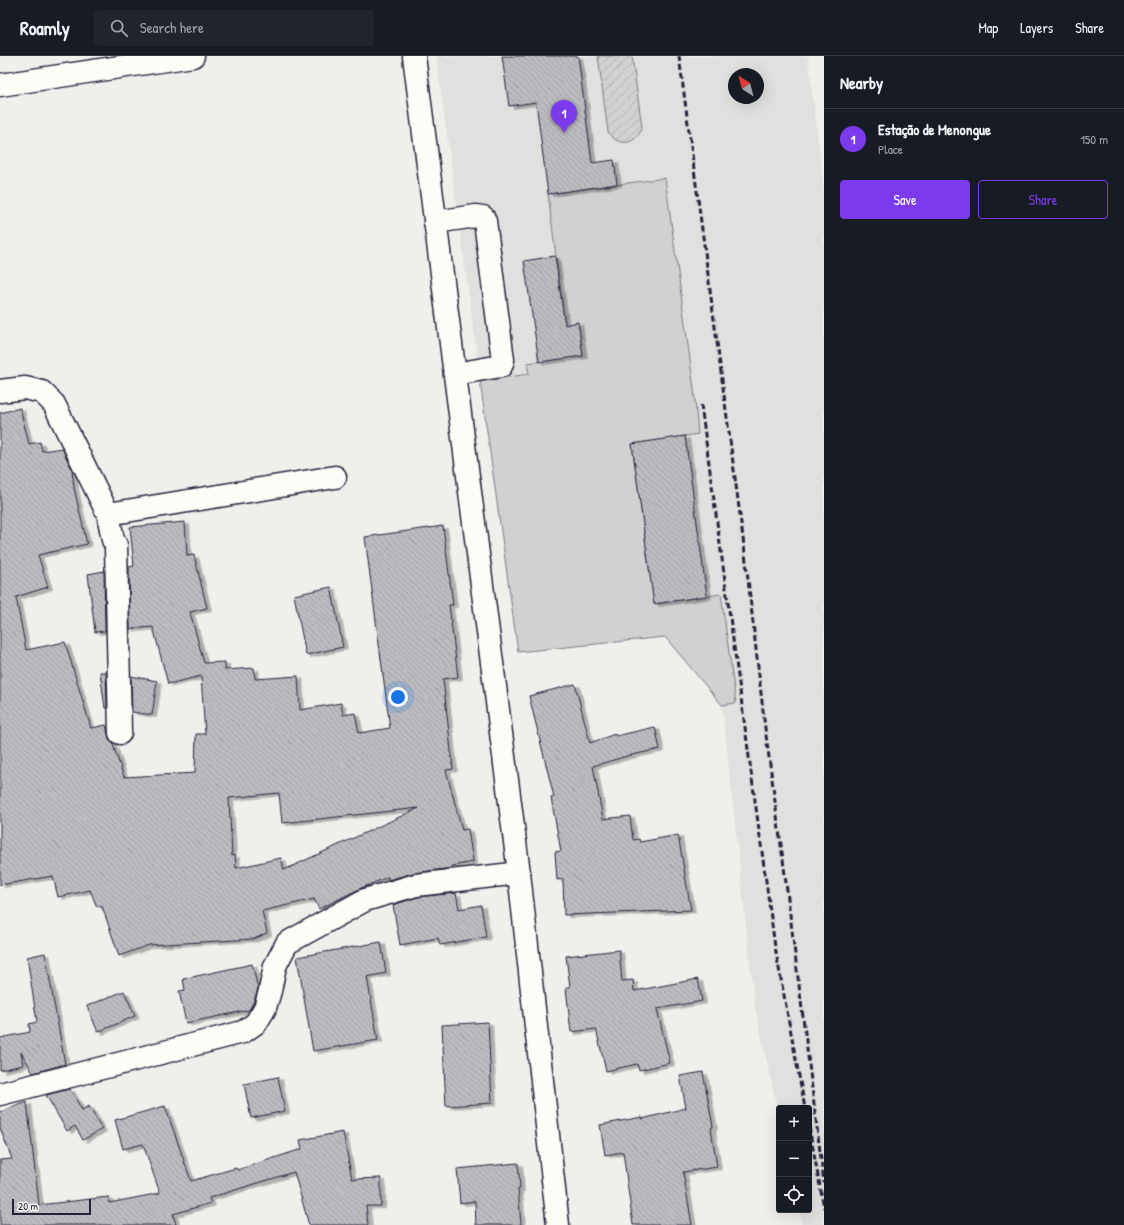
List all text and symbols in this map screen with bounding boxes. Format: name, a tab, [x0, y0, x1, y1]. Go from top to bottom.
search box	[94, 10, 374, 46]
text: Roamly	[20, 15, 70, 41]
icon: search	[108, 17, 130, 39]
text: Search here	[140, 17, 204, 38]
text: Map	[978, 18, 998, 37]
text: Layers	[1020, 18, 1053, 37]
text: Share	[1075, 18, 1104, 37]
north arrow	[728, 68, 764, 104]
text: Nearby	[840, 71, 883, 94]
pin: 1	[551, 100, 577, 133]
text: Estação de Menongue	[878, 119, 991, 140]
text: 1	[851, 130, 855, 148]
text: 150 m	[1080, 130, 1108, 148]
text: Place	[878, 140, 903, 158]
button: Save	[840, 180, 970, 219]
button: Share	[978, 180, 1108, 219]
your location	[388, 687, 408, 707]
map controls	[776, 1105, 812, 1213]
button: +	[776, 1105, 812, 1141]
button: −	[776, 1141, 812, 1177]
button: locate	[776, 1177, 812, 1213]
scale bar	[12, 1197, 91, 1216]
text: 20 m	[18, 1199, 38, 1213]

